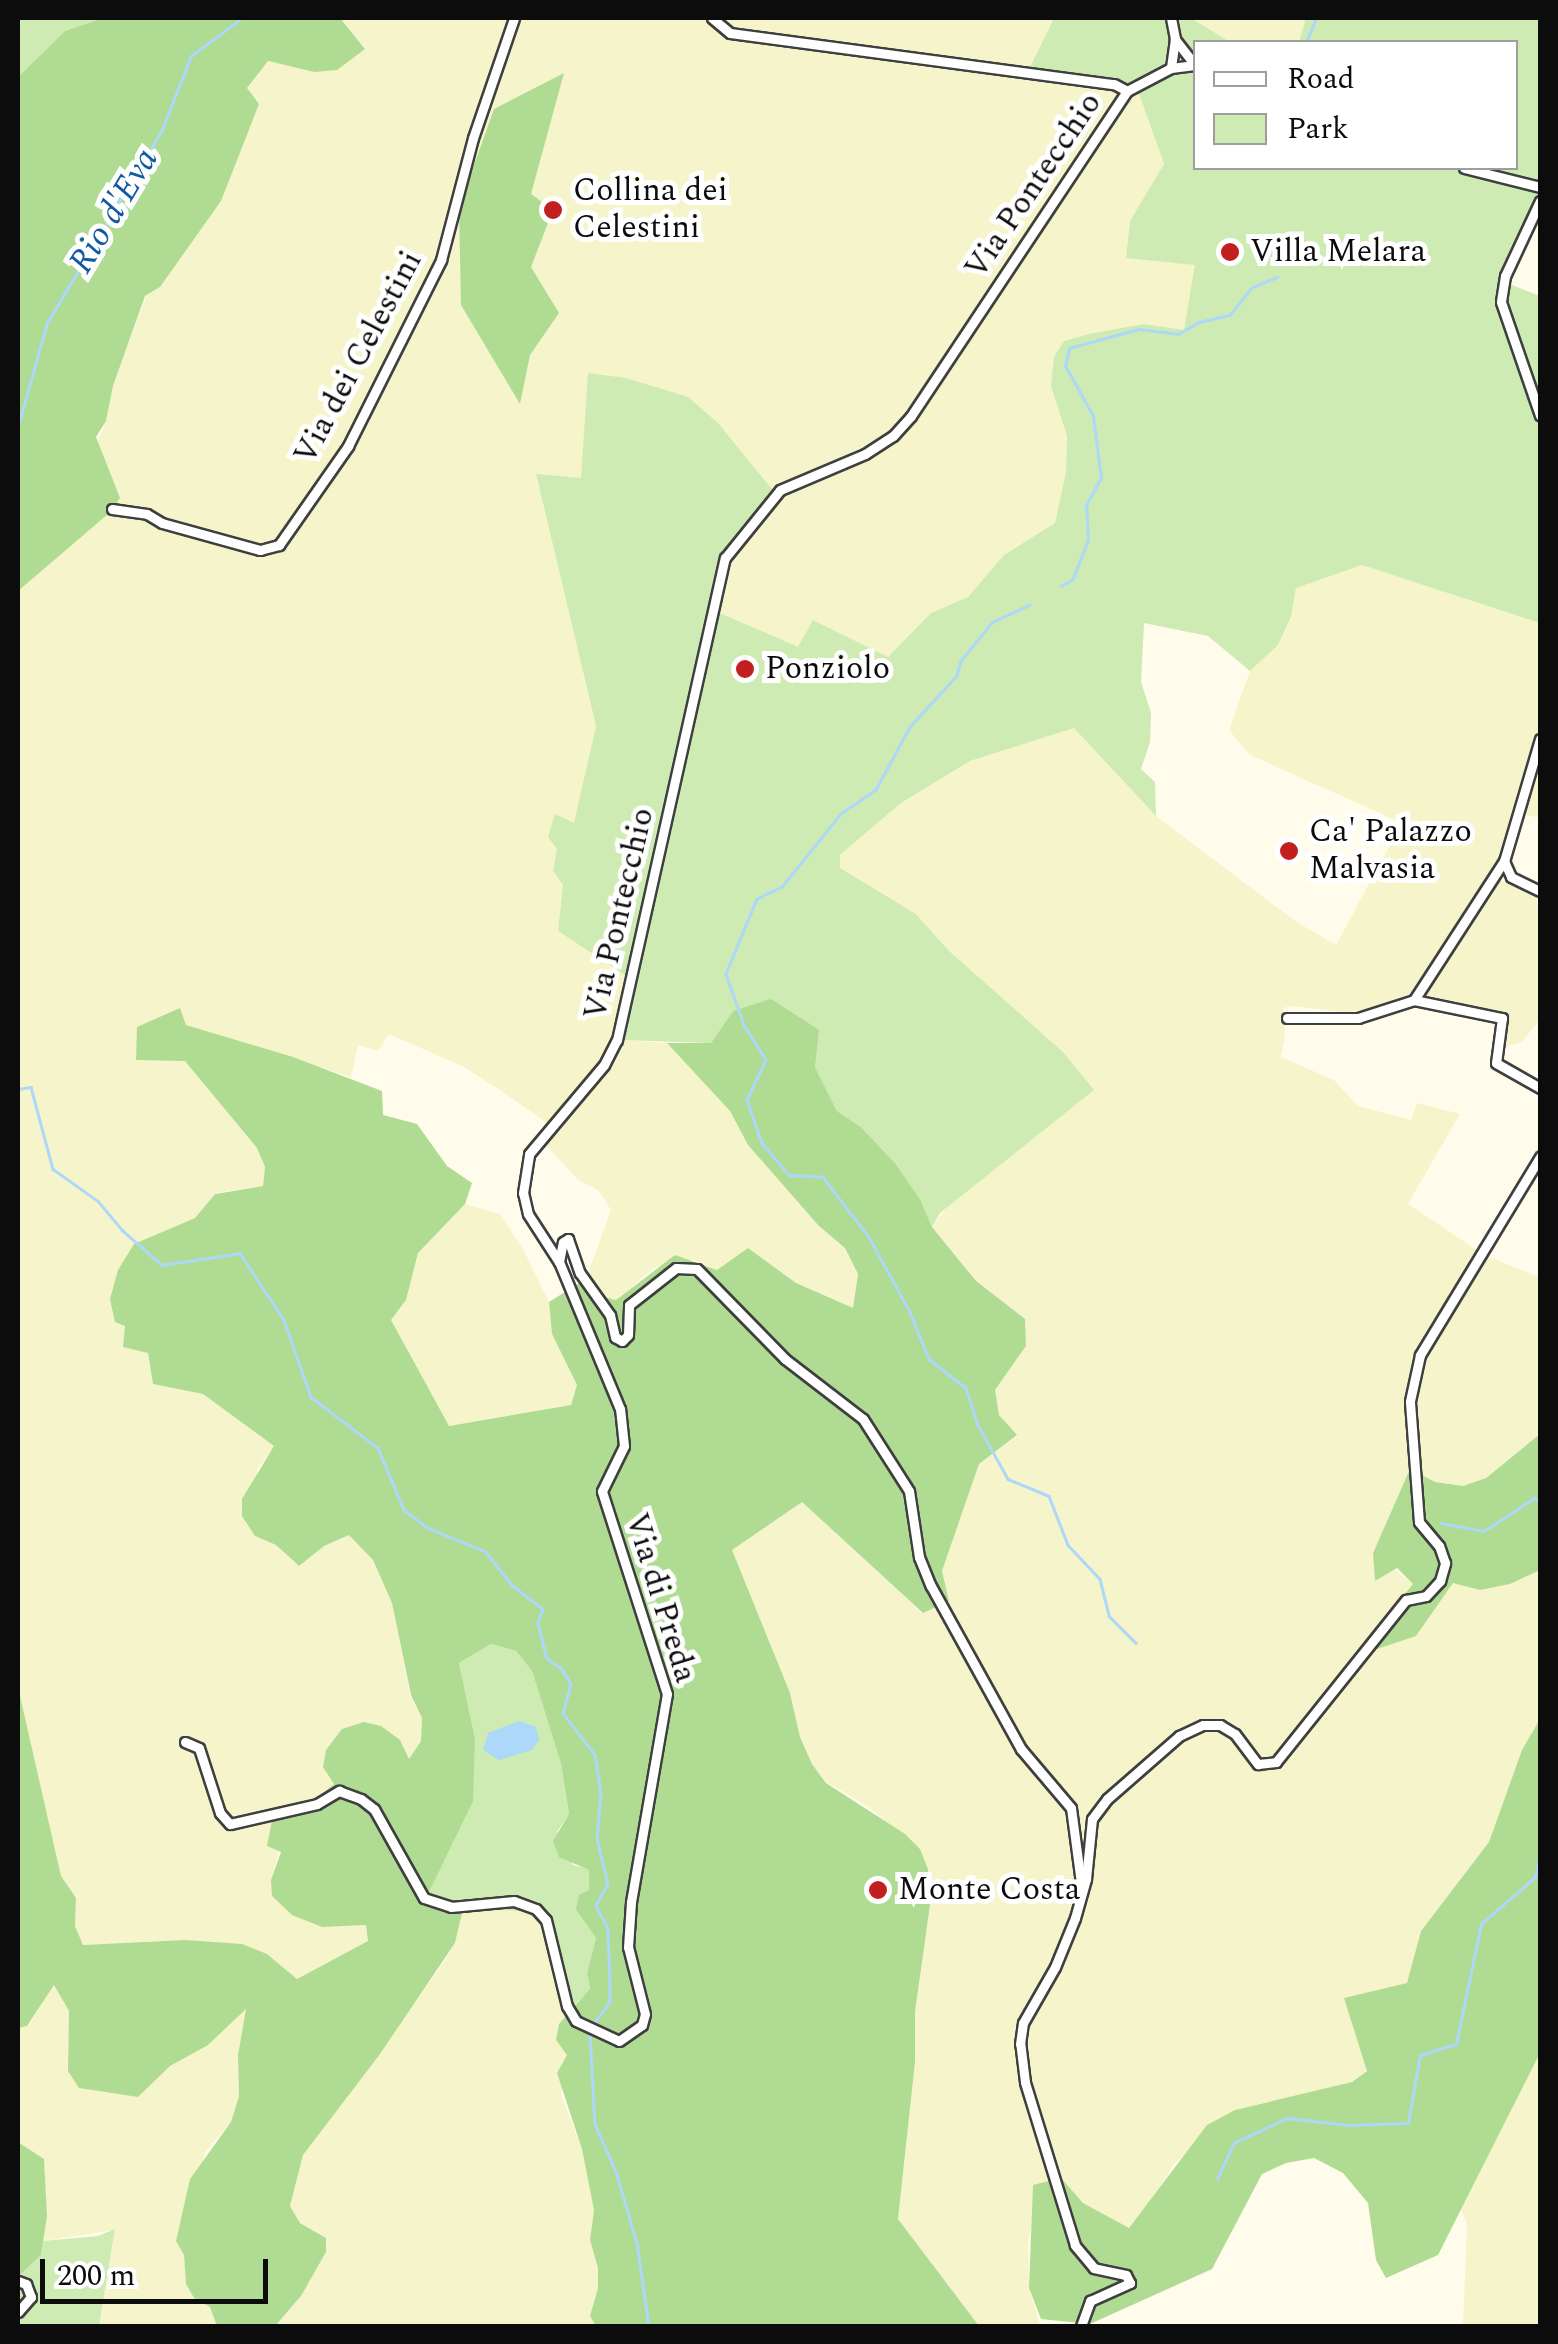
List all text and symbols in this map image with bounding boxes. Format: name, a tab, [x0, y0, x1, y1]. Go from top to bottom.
legend	[1193, 40, 1518, 170]
text: Road	[1287, 56, 1355, 102]
street label: Via Pontecchio	[958, 86, 1110, 286]
text: Park	[1287, 106, 1349, 152]
water label: Rio d'Eva	[60, 141, 168, 281]
place label: Collina dei Celestini	[573, 173, 728, 248]
marker: Collina dei Celestini	[542, 199, 564, 221]
place label: Villa Melara	[1250, 233, 1426, 271]
marker: Villa Melara	[1219, 241, 1241, 263]
street label: Via dei Celestini	[287, 245, 431, 471]
place label: Ponziolo	[765, 650, 890, 688]
marker: Ponziolo	[734, 658, 756, 680]
street label: Via Pontecchio	[577, 804, 663, 1024]
place label: Ca' Palazzo Malvasia	[1309, 814, 1472, 889]
marker: Ca' Palazzo Malvasia	[1278, 840, 1300, 862]
street label: Via di Preda	[616, 1509, 704, 1687]
place label: Monte Costa	[898, 1871, 1080, 1909]
marker: Monte Costa	[867, 1879, 889, 1901]
scale bar	[45, 2239, 272, 2301]
text: 200 m	[57, 2253, 135, 2299]

